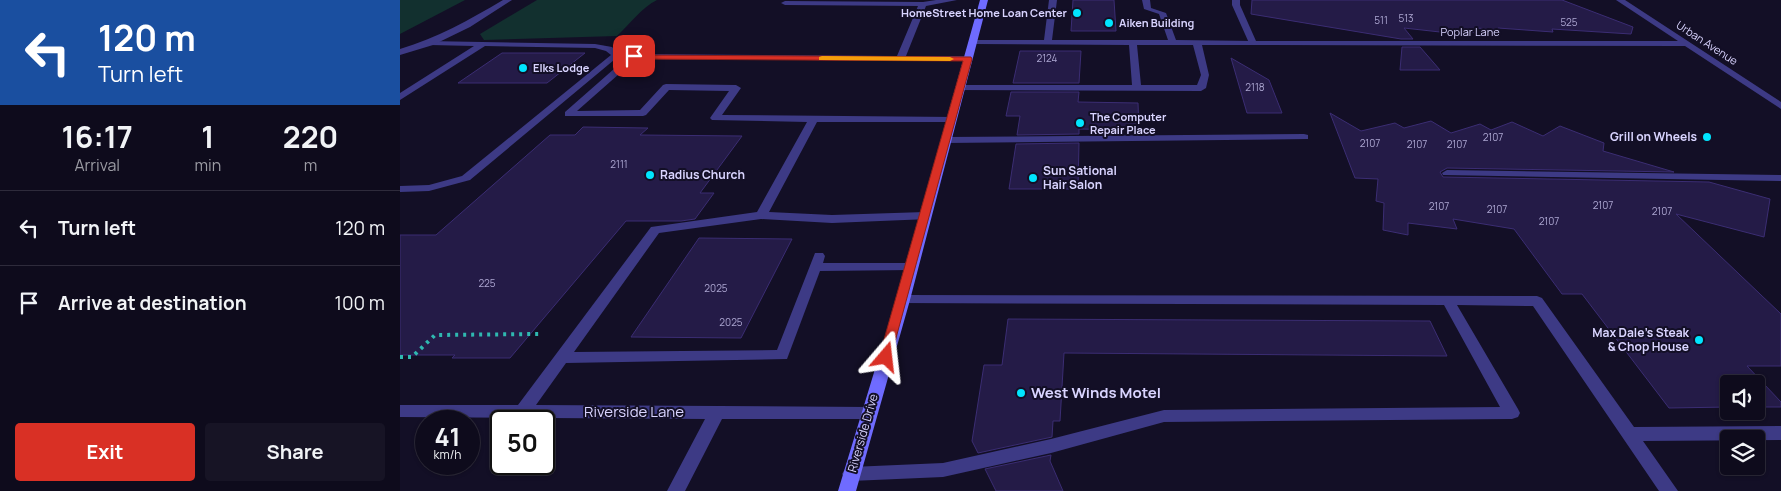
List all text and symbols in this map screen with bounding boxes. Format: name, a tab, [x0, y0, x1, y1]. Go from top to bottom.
place label: HomeStreet Home Loan Center	[901, 5, 1068, 20]
marker: HomeStreet Home Loan Center	[1071, 7, 1083, 19]
house number: 513	[1398, 11, 1414, 25]
house number: 511	[1374, 13, 1388, 27]
text: 120 m	[98, 14, 196, 62]
place label: Aiken Building	[1119, 15, 1194, 30]
house number: 525	[1561, 15, 1578, 29]
marker: Aiken Building	[1103, 17, 1115, 29]
street label: Urban Avenue	[1674, 17, 1741, 68]
icon: left	[15, 20, 80, 85]
street label: Poplar Lane	[1440, 24, 1500, 39]
pin	[613, 35, 655, 77]
icon: arrive	[620, 42, 648, 70]
house number: 2124	[1037, 51, 1058, 65]
text: Turn left	[98, 59, 183, 89]
place label: Elks Lodge	[533, 60, 590, 75]
marker: Elks Lodge	[517, 62, 529, 74]
house number: 2118	[1245, 80, 1265, 94]
place label: The Computer Repair Place	[1090, 109, 1167, 137]
text: 16:17	[62, 116, 133, 157]
text: 1	[201, 116, 214, 157]
text: 220	[283, 116, 338, 157]
marker: The Computer Repair Place	[1074, 117, 1086, 129]
place label: Grill on Wheels	[1610, 128, 1697, 145]
house number: 2107	[1483, 130, 1503, 144]
marker: Grill on Wheels	[1701, 131, 1713, 143]
house number: 2107	[1360, 136, 1380, 150]
house number: 2107	[1407, 137, 1427, 151]
house number: 2107	[1447, 137, 1467, 151]
text: Arrival	[74, 154, 120, 176]
text: min	[194, 154, 221, 176]
text: m	[304, 154, 317, 176]
house number: 2111	[610, 157, 628, 171]
place label: Sun Sational Hair Salon	[1043, 162, 1117, 193]
place label: Radius Church	[660, 166, 745, 183]
marker: Radius Church	[644, 169, 656, 181]
marker: Sun Sational Hair Salon	[1027, 172, 1039, 184]
house number: 2107	[1593, 198, 1613, 212]
house number: 2107	[1429, 199, 1449, 213]
house number: 2107	[1487, 202, 1507, 216]
house number: 2107	[1652, 204, 1672, 218]
icon: left	[15, 214, 43, 242]
house number: 2107	[1539, 214, 1559, 228]
text: Turn left	[58, 215, 136, 241]
text: 120 m	[335, 215, 385, 241]
house number: 225	[478, 276, 496, 290]
house number: 2025	[704, 281, 728, 295]
icon: arrive	[15, 289, 43, 317]
text: Arrive at destination	[58, 290, 247, 316]
text: 100 m	[334, 290, 385, 316]
house number: 2025	[719, 315, 743, 329]
place label: Max Dale's Steak & Chop House	[1592, 324, 1690, 355]
position arrow	[859, 330, 911, 382]
marker: Max Dale's Steak & Chop House	[1693, 334, 1705, 346]
map controls	[1720, 375, 1765, 475]
button: sound	[1720, 375, 1765, 420]
place label: West Winds Motel	[1031, 382, 1161, 403]
marker: West Winds Motel	[1015, 387, 1027, 399]
street label: Riverside Drive	[843, 392, 882, 474]
street label: Riverside Lane	[584, 401, 684, 422]
speed limit sign: 50	[490, 410, 555, 475]
text: 41	[434, 419, 461, 454]
button: Exit	[15, 423, 195, 481]
button: Share	[205, 423, 385, 481]
button: layers	[1720, 430, 1765, 475]
text: km/h	[434, 446, 461, 463]

